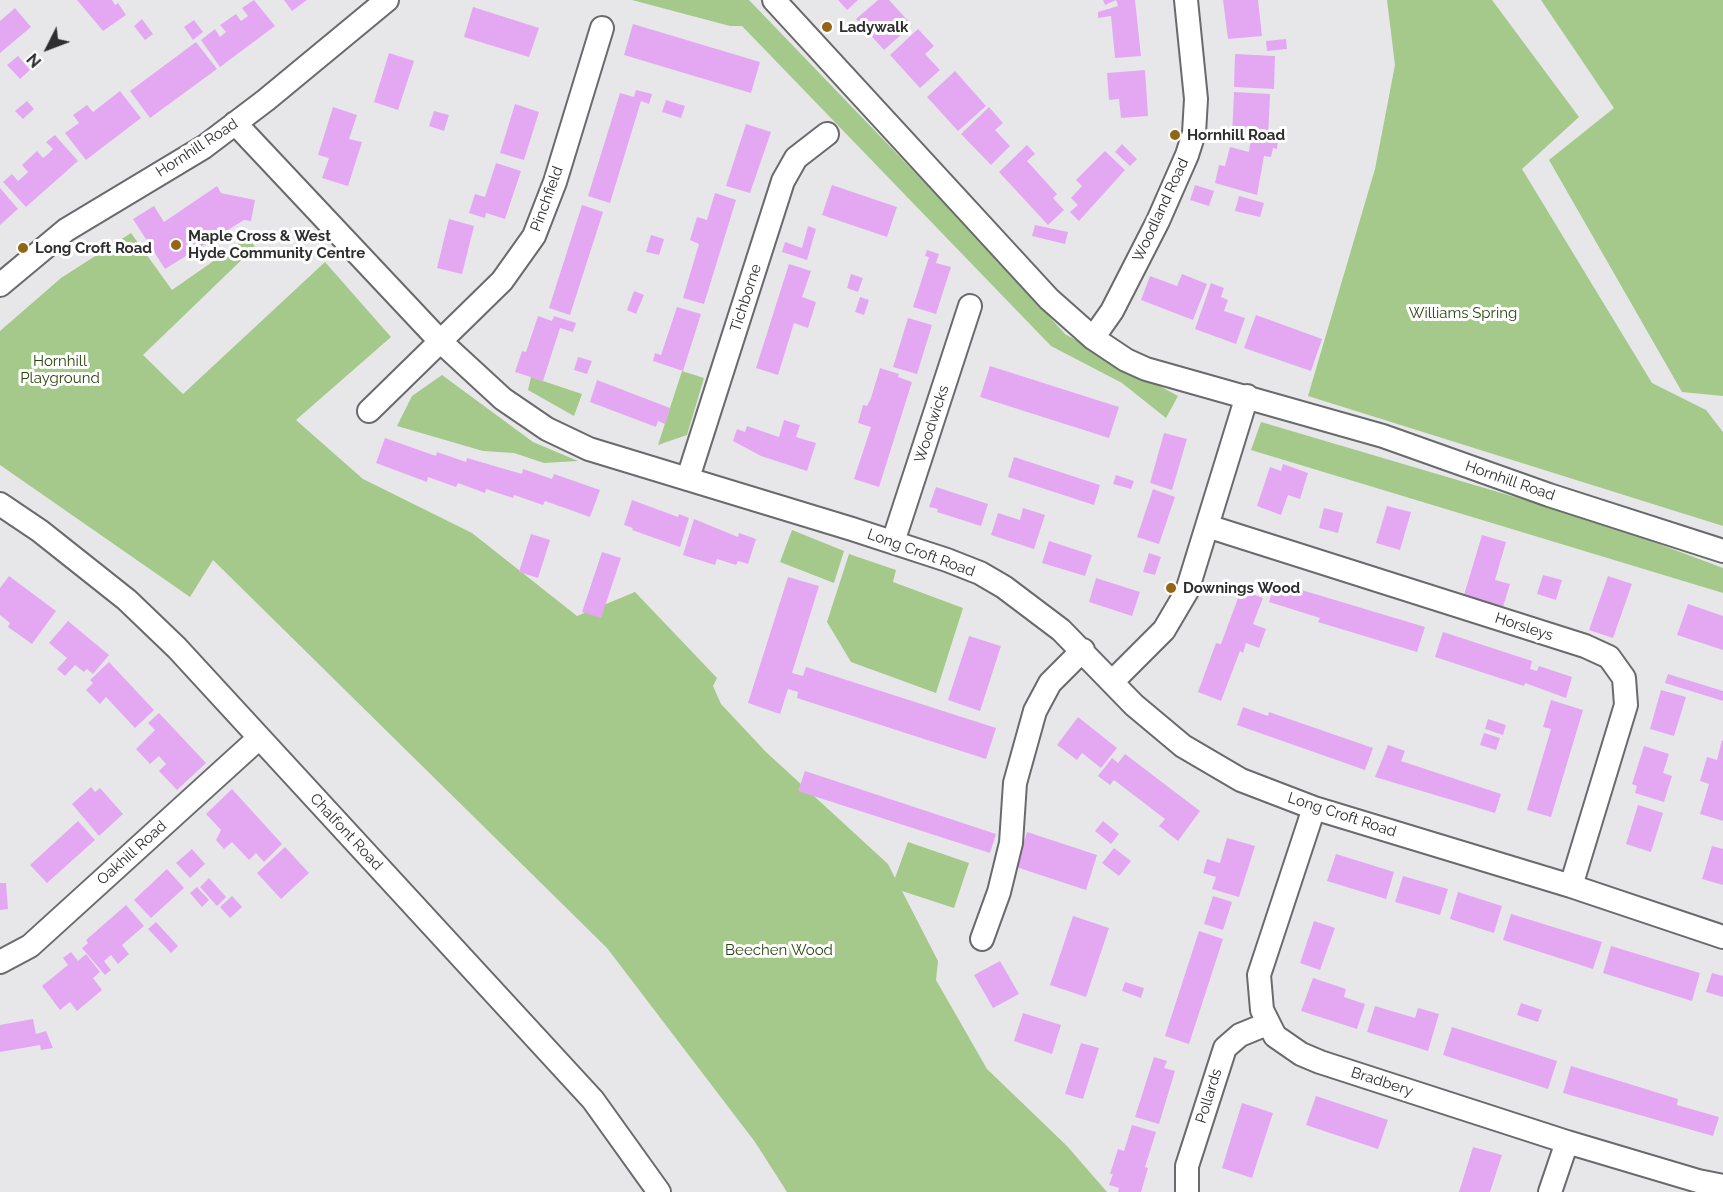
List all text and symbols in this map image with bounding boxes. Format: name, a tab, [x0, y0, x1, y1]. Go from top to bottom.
north arrow	[18, 18, 78, 78]
place label: Ladywalk	[839, 18, 908, 36]
marker: Ladywalk	[820, 20, 834, 34]
text: N	[23, 49, 45, 71]
street label: Hornhill Road	[153, 115, 241, 181]
place label: Hornhill Road	[1187, 126, 1285, 144]
marker: Hornhill Road	[1168, 128, 1182, 142]
street label: Woodland Road	[1129, 155, 1193, 265]
street label: Pinchfield	[527, 164, 567, 234]
place label: Maple Cross & West Hyde Community Centre	[188, 227, 365, 262]
marker: Maple Cross & West Hyde Community Centre	[169, 238, 183, 252]
place label: Long Croft Road	[35, 239, 152, 257]
marker: Long Croft Road	[16, 241, 30, 255]
street label: Tichborne	[727, 262, 765, 334]
park label: Williams Spring	[1409, 304, 1517, 322]
park label: Hornhill Playground	[20, 352, 100, 387]
street label: Woodwicks	[911, 383, 953, 465]
street label: Hornhill Road	[1463, 457, 1557, 505]
street label: Long Croft Road	[865, 525, 977, 581]
place label: Downings Wood	[1183, 579, 1300, 597]
marker: Downings Wood	[1164, 581, 1178, 595]
street label: Horsleys	[1493, 609, 1555, 645]
street label: Long Croft Road	[1285, 789, 1399, 841]
street label: Chalfont Road	[306, 790, 386, 874]
street label: Oakhill Road	[94, 817, 170, 889]
park label: Beechen Wood	[725, 941, 833, 959]
street label: Bradbery	[1349, 1064, 1415, 1100]
street label: Pollards	[1192, 1067, 1226, 1125]

